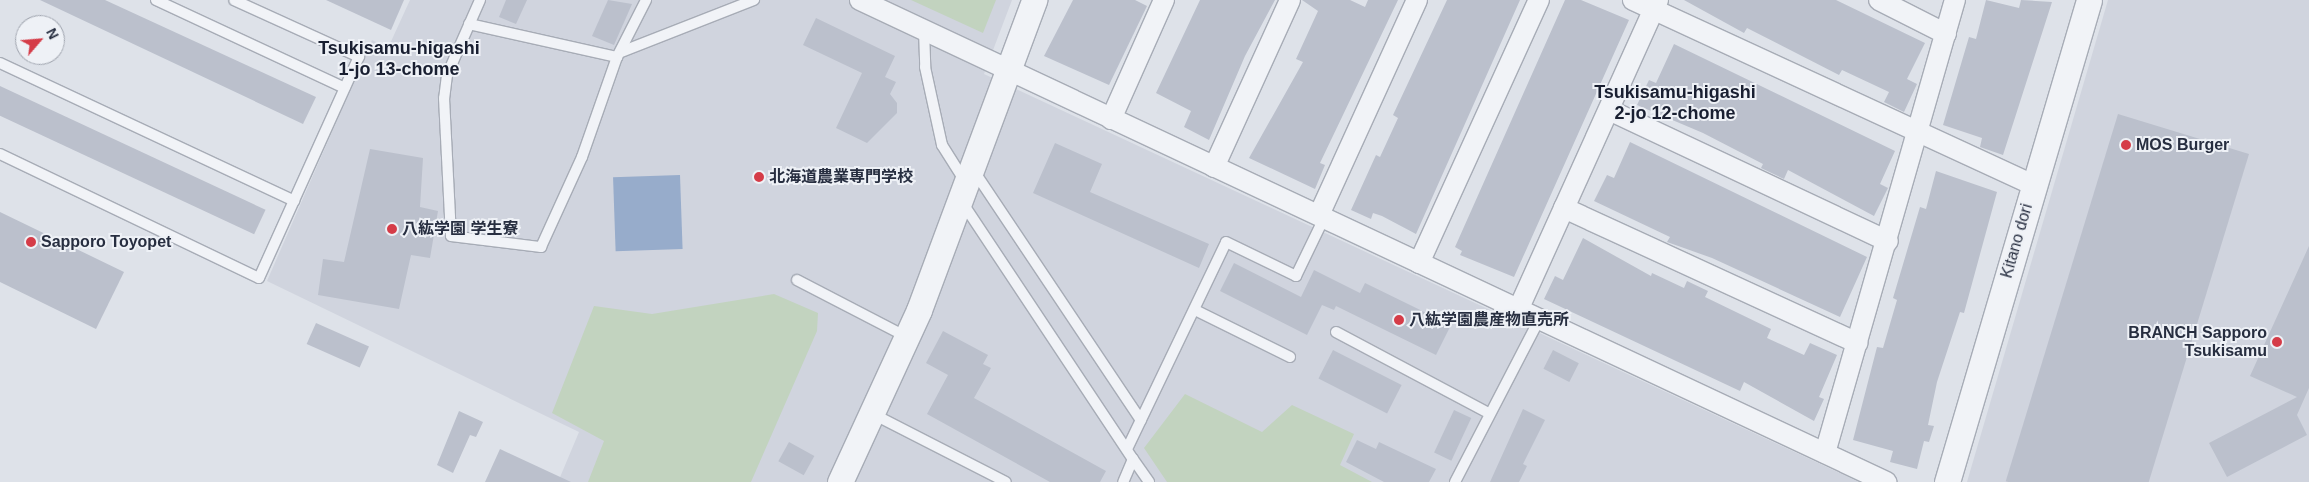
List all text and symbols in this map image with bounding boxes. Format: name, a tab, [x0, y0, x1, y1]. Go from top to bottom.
north arrow	[15, 15, 65, 65]
text: N	[43, 26, 62, 42]
district label: Tsukisamu-higashi 1-jo 13-chome	[318, 38, 480, 80]
district label: Tsukisamu-higashi 2-jo 12-chome	[1594, 82, 1756, 125]
place label: MOS Burger	[2136, 135, 2229, 155]
marker: MOS Burger	[2120, 139, 2132, 151]
place label: 北海道農業専門学校	[769, 167, 913, 187]
marker: 北海道農業専門学校	[753, 171, 765, 183]
street label: Kitano dori	[1997, 202, 2037, 280]
place label: 八紘学園 学生寮	[402, 219, 518, 239]
marker: 八紘学園 学生寮	[386, 223, 398, 235]
place label: Sapporo Toyopet	[41, 232, 171, 252]
marker: Sapporo Toyopet	[25, 236, 37, 248]
place label: 八紘学園農産物直売所	[1409, 310, 1569, 330]
marker: 八紘学園農産物直売所	[1393, 314, 1405, 326]
place label: BRANCH Sapporo Tsukisamu	[2128, 323, 2267, 361]
marker: BRANCH Sapporo Tsukisamu	[2271, 336, 2283, 348]

